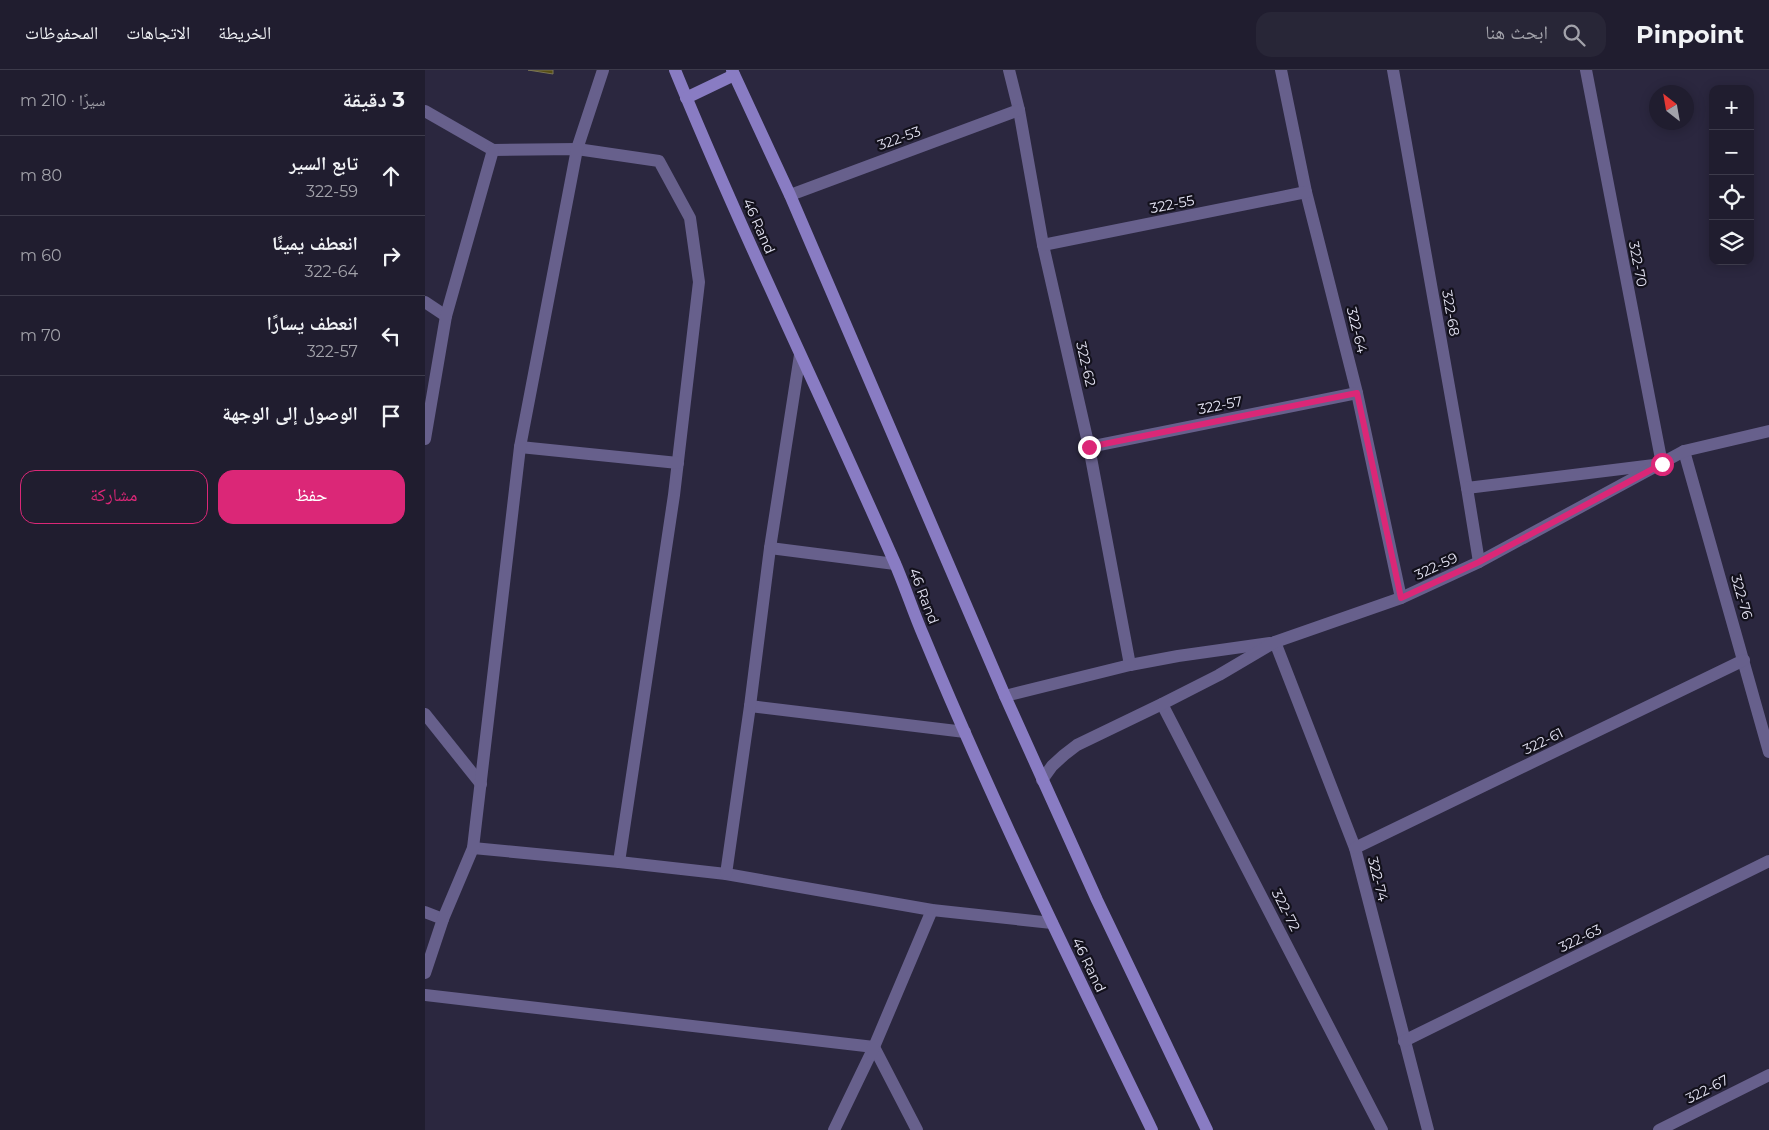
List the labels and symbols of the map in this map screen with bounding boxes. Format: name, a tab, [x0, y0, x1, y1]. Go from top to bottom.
north arrow	[1649, 85, 1694, 130]
street label: 322-53	[875, 122, 923, 154]
street label: 322-55	[1148, 191, 1196, 217]
street label: 46 Rand	[739, 196, 779, 256]
street label: 322-70	[1625, 240, 1651, 288]
street label: 322-68	[1438, 289, 1464, 338]
street label: 322-64	[1343, 305, 1372, 356]
street label: 322-62	[1072, 340, 1100, 388]
street label: 322-57	[1196, 392, 1244, 418]
route end	[1078, 436, 1101, 459]
route start	[1651, 453, 1674, 476]
street label: 322-59	[1412, 548, 1460, 584]
street label: 46 Rand	[905, 565, 943, 627]
street label: 322-76	[1727, 573, 1757, 622]
street label: 322-61	[1520, 724, 1566, 758]
street label: 322-74	[1364, 855, 1392, 904]
street label: 322-72	[1268, 886, 1304, 934]
street label: 322-63	[1556, 920, 1604, 956]
street label: 46 Rand	[1068, 935, 1110, 995]
street label: 322-67	[1683, 1071, 1731, 1107]

